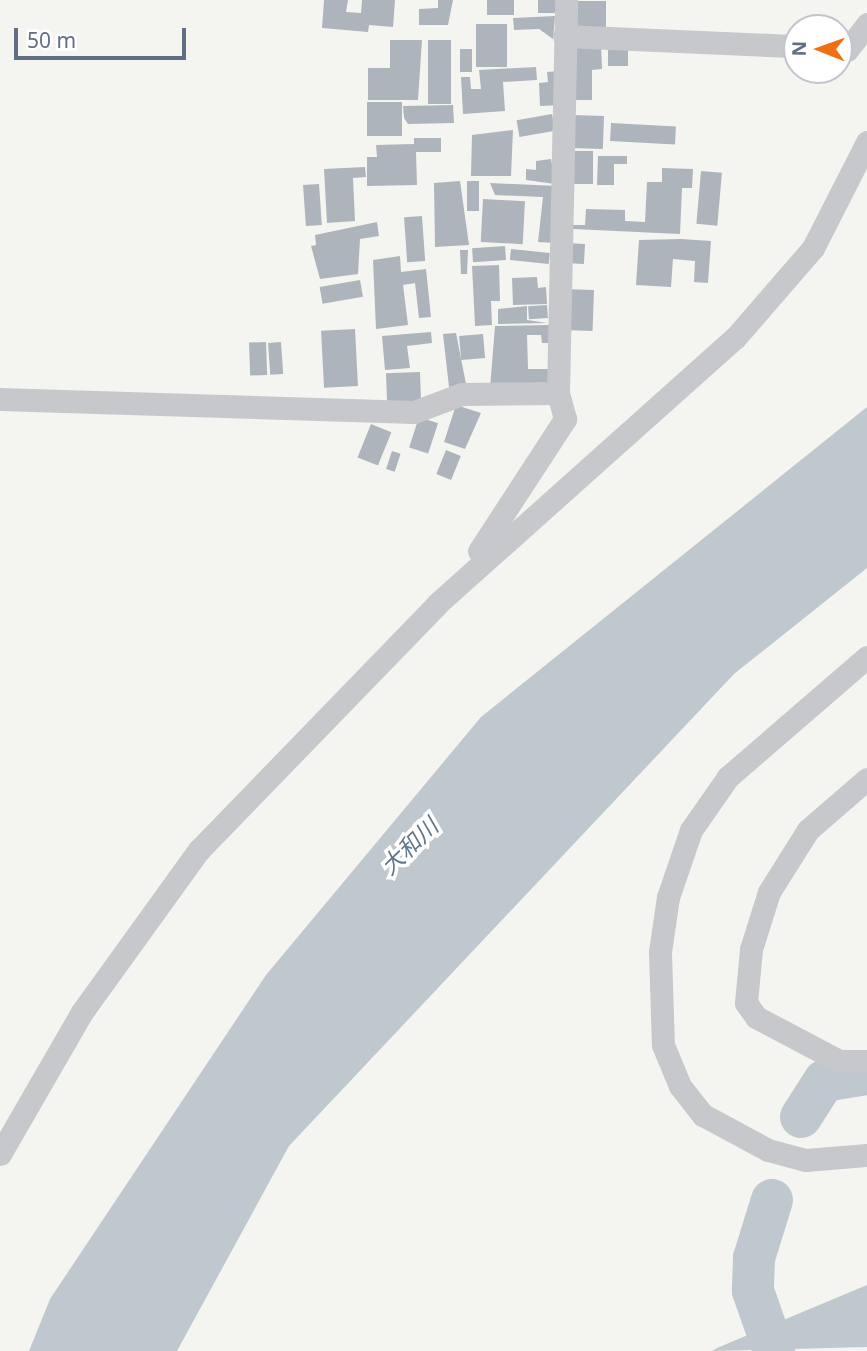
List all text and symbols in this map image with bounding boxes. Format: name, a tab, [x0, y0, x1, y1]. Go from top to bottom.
scale bar	[18, 14, 189, 58]
north arrow	[783, 14, 853, 84]
text: 50 m	[27, 26, 76, 54]
text: N	[786, 41, 812, 57]
water label: 大和川	[375, 812, 443, 880]

